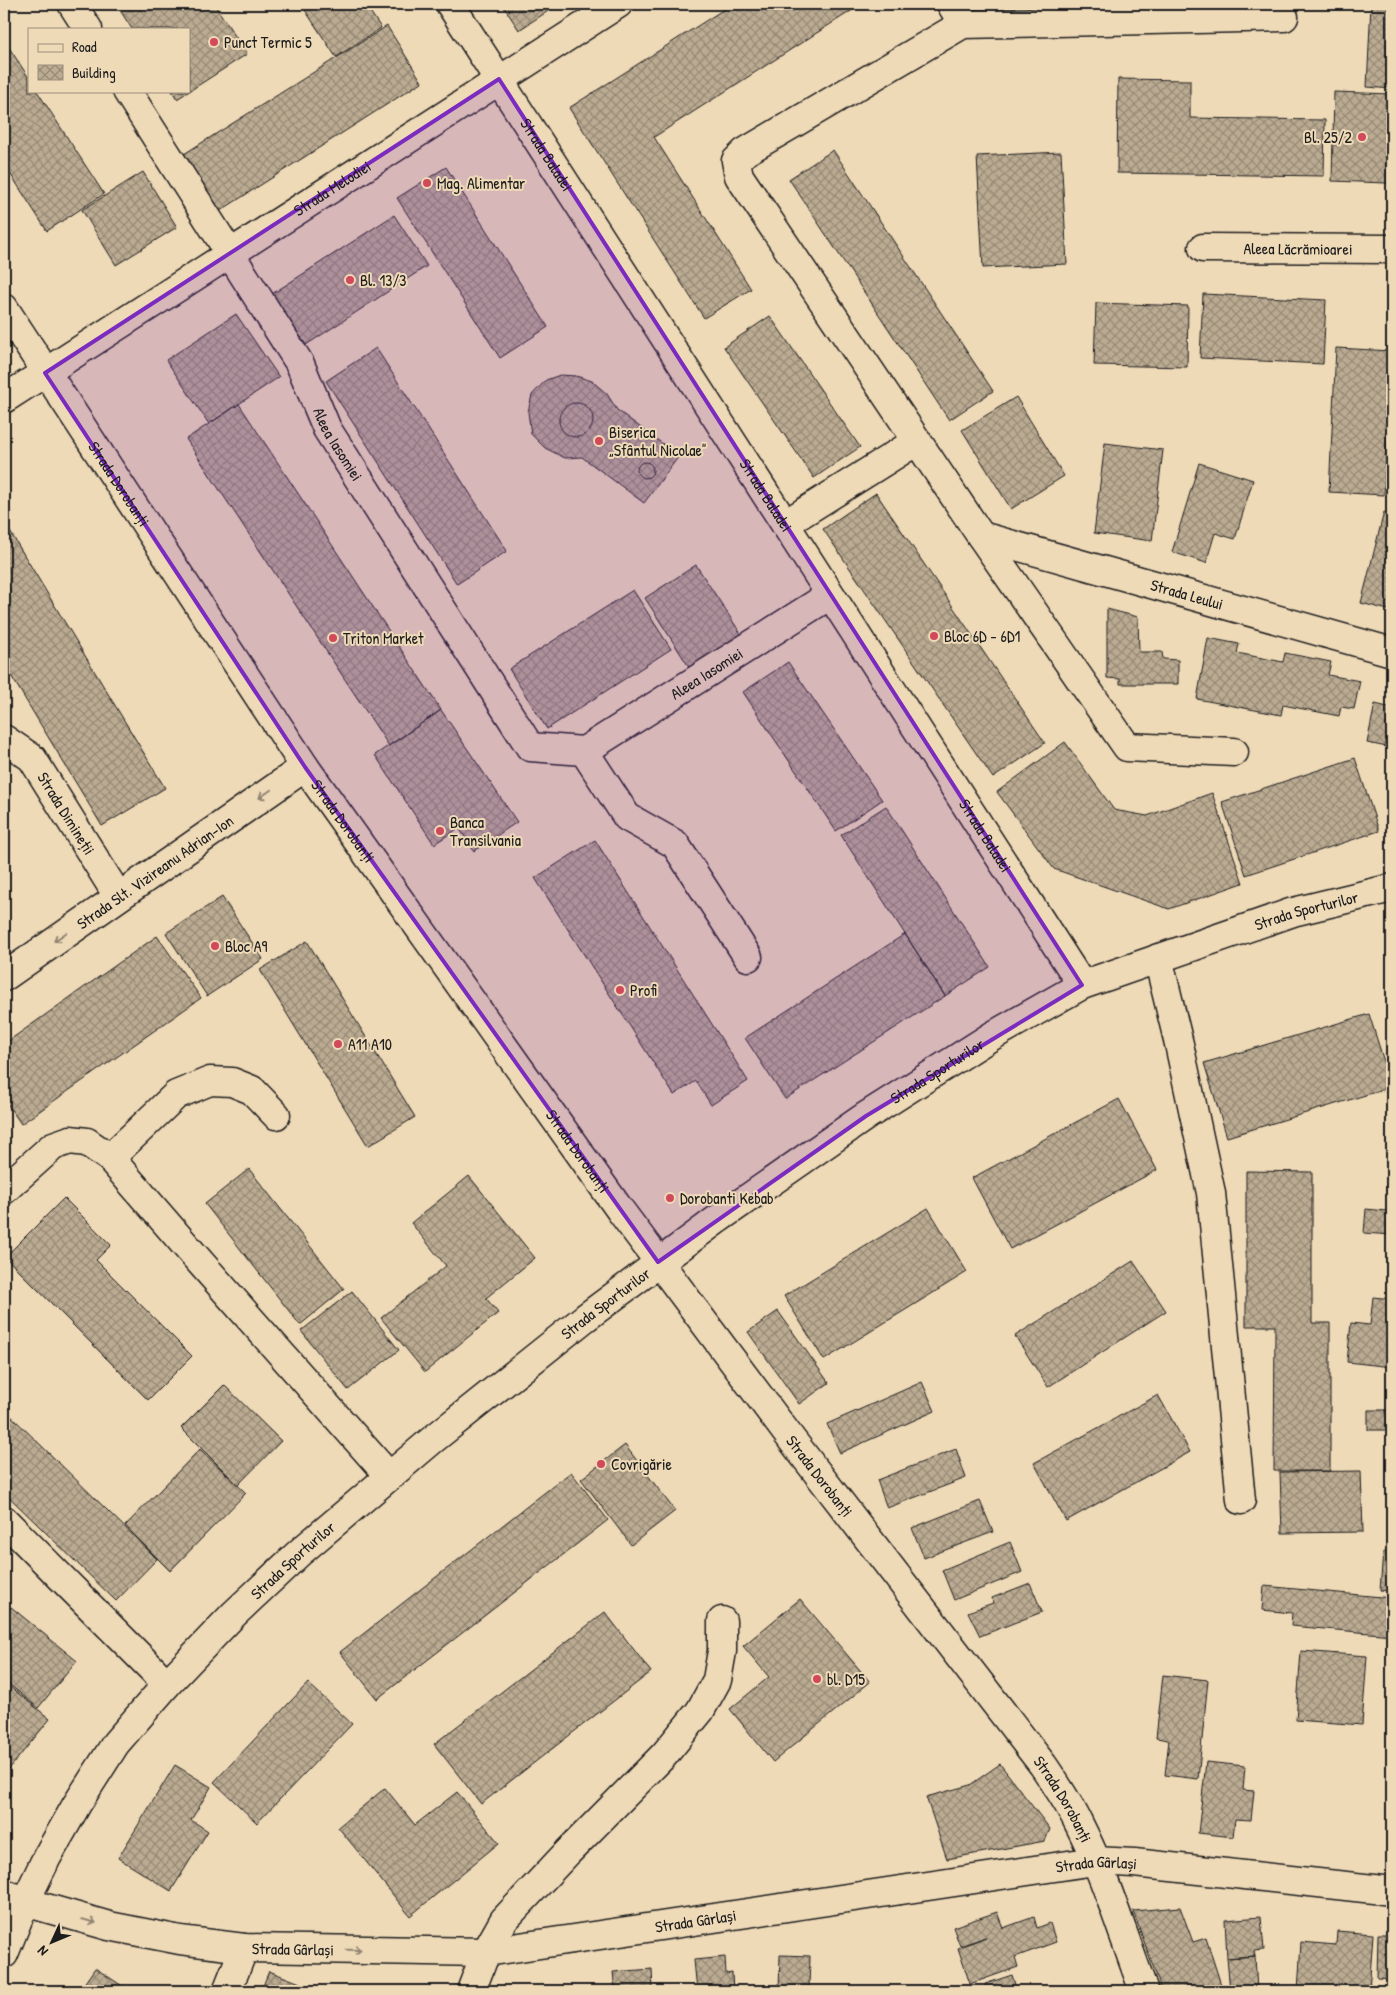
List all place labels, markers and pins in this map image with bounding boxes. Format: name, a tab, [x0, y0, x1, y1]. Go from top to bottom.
place label: Punct Termic 5	[224, 31, 312, 53]
marker: Punct Termic 5	[208, 36, 220, 48]
place label: Bl. 25/2	[1304, 126, 1353, 148]
marker: Bl. 25/2	[1356, 131, 1368, 143]
place label: Mag. Alimentar	[437, 172, 525, 194]
marker: Mag. Alimentar	[421, 177, 433, 189]
place label: Bl. 13/3	[360, 269, 406, 291]
marker: Bl. 13/3	[344, 274, 356, 286]
place label: Biserica „Sfântul Nicolae"	[609, 421, 707, 461]
marker: Biserica „Sfântul Nicolae"	[593, 435, 605, 447]
place label: Bloc 6D - 6D1	[944, 625, 1020, 647]
place label: Triton Market	[343, 627, 424, 649]
marker: Bloc 6D - 6D1	[928, 630, 940, 642]
marker: Triton Market	[327, 632, 339, 644]
place label: Banca Transilvania	[450, 811, 521, 851]
marker: Banca Transilvania	[434, 825, 446, 837]
place label: Bloc A9	[225, 935, 268, 957]
marker: Bloc A9	[209, 940, 221, 952]
place label: Profi	[630, 979, 657, 1001]
marker: Profi	[614, 984, 626, 996]
place label: A11 A10	[348, 1033, 392, 1055]
marker: A11 A10	[332, 1038, 344, 1050]
place label: Dorobanti Kebab	[680, 1187, 774, 1209]
marker: Dorobanti Kebab	[664, 1192, 676, 1204]
place label: Covrigărie	[611, 1453, 672, 1475]
marker: Covrigărie	[595, 1458, 607, 1470]
place label: bl. D15	[827, 1668, 865, 1690]
marker: bl. D15	[811, 1673, 823, 1685]

